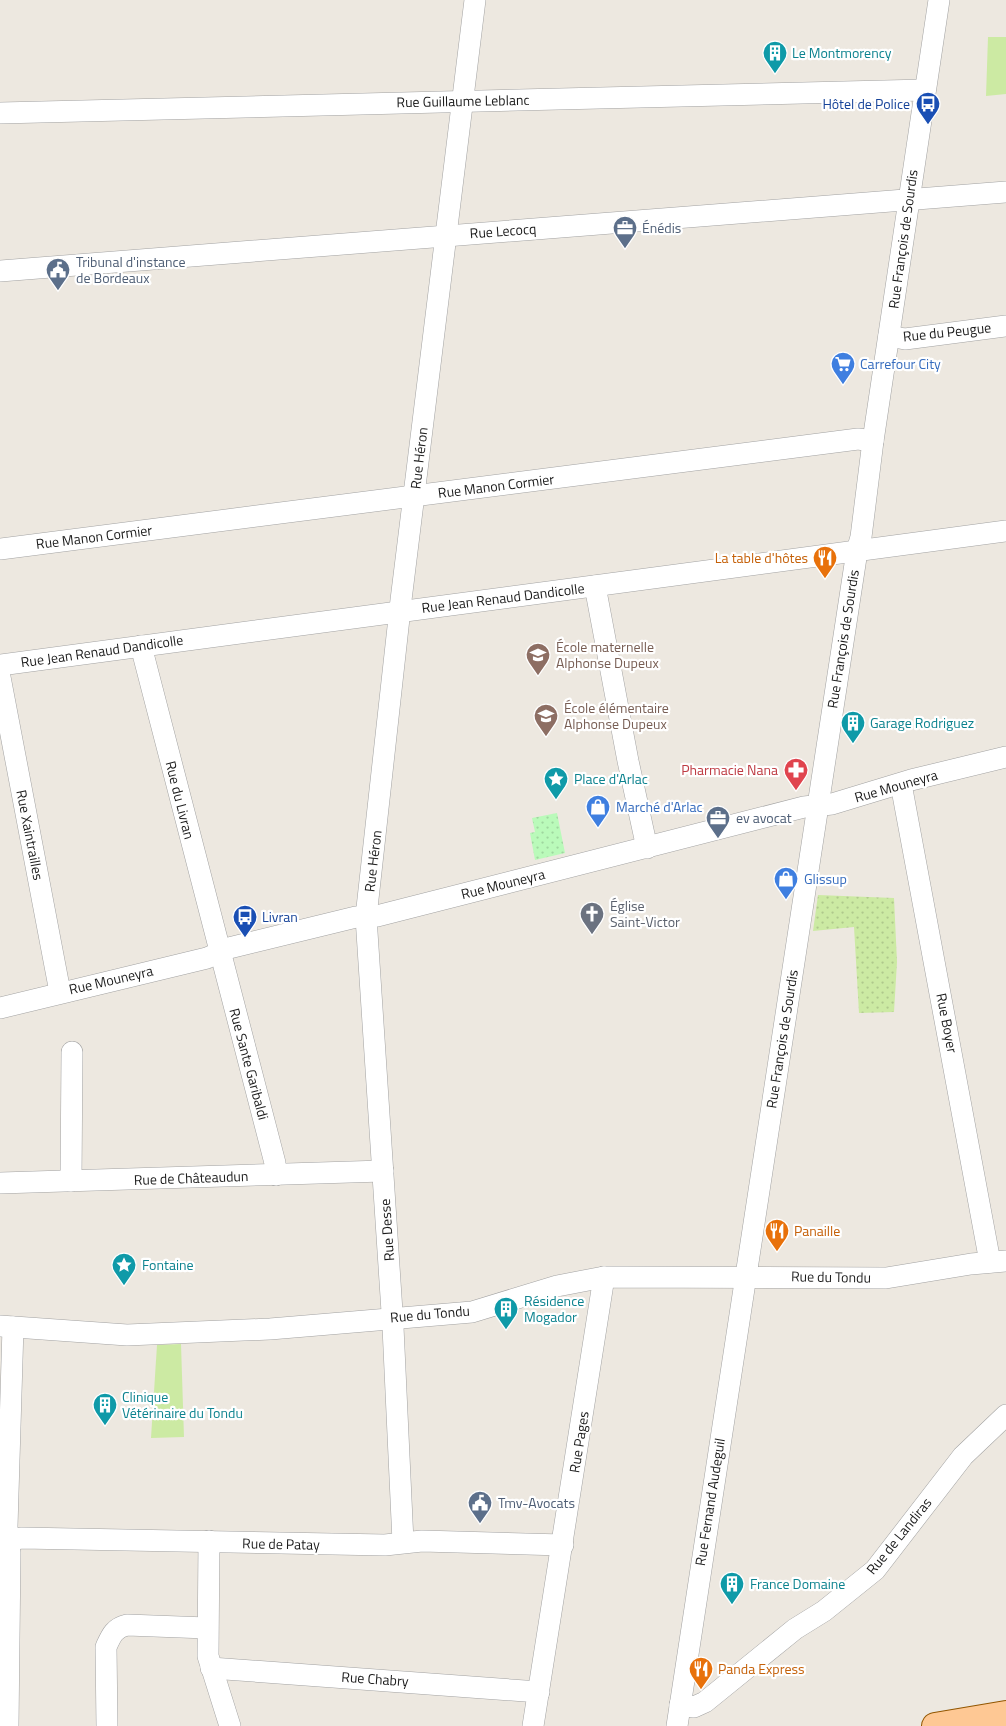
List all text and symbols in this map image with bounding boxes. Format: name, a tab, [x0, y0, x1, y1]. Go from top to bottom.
building icon: Le Montmorency	[762, 40, 788, 74]
place label: Le Montmorency	[792, 42, 892, 63]
street label: Rue Guillaume Leblanc	[396, 89, 530, 112]
bus stop icon: Hôtel de Police	[915, 91, 941, 125]
place label: Hôtel de Police	[822, 93, 910, 114]
street label: Rue François de Sourdis	[882, 168, 923, 310]
office icon: Énédis	[612, 215, 638, 249]
place label: Énédis	[642, 217, 681, 238]
street label: Rue Lecocq	[469, 218, 537, 243]
place label: Tribunal d'instance de Bordeaux	[76, 251, 186, 288]
public building icon: Tribunal d'instance de Bordeaux	[45, 257, 71, 291]
street label: Rue du Peugue	[902, 316, 992, 347]
supermarket icon: Carrefour City	[830, 351, 856, 385]
place label: Carrefour City	[860, 353, 941, 374]
street label: Rue Héron	[404, 426, 433, 490]
street label: Rue Manon Cormier	[437, 468, 555, 503]
street label: Rue Manon Cormier	[35, 519, 153, 554]
restaurant icon: La table d'hôtes	[812, 545, 838, 579]
place label: La table d'hôtes	[715, 547, 808, 568]
street label: Rue François de Sourdis	[821, 568, 864, 710]
street label: Rue Jean Renaud Dandicolle	[420, 577, 586, 618]
street label: Rue Jean Renaud Dandicolle	[19, 629, 185, 672]
place label: École maternelle Alphonse Dupeux	[556, 636, 659, 673]
school or university icon: École maternelle Alphonse Dupeux	[525, 642, 551, 676]
place label: École élémentaire Alphonse Dupeux	[564, 697, 669, 734]
school or university icon: École élémentaire Alphonse Dupeux	[533, 703, 559, 737]
building icon: Garage Rodriguez	[840, 710, 866, 744]
place label: Garage Rodriguez	[870, 712, 974, 733]
pharmacy icon: Pharmacie Nana	[783, 757, 809, 791]
street label: Rue du Livran	[161, 759, 200, 841]
place label: Pharmacie Nana	[681, 759, 778, 780]
street label: Rue Mouneyra	[852, 764, 940, 807]
place icon: Place d'Arlac	[543, 766, 569, 800]
place label: Place d'Arlac	[574, 768, 648, 789]
street label: Rue Xaintrailles	[11, 788, 50, 882]
shop icon: Marché d'Arlac	[585, 794, 611, 828]
place label: Marché d'Arlac	[616, 796, 703, 817]
office icon: ev avocat	[705, 805, 731, 839]
place label: ev avocat	[736, 807, 792, 828]
street label: Rue Héron	[358, 829, 387, 893]
street label: Rue Mouneyra	[459, 863, 547, 904]
shop icon: Glissup	[773, 866, 799, 900]
place label: Glissup	[804, 868, 847, 889]
place label: Église Saint-Victor	[610, 895, 680, 932]
church icon: Église Saint-Victor	[579, 901, 605, 935]
bus stop icon: Livran	[232, 904, 258, 938]
place label: Livran	[262, 906, 298, 927]
street label: Rue Mouneyra	[67, 960, 155, 999]
street label: Rue François de Sourdis	[760, 968, 803, 1110]
street label: Rue Boyer	[931, 991, 964, 1055]
street label: Rue Sante Garibaldi	[224, 1006, 275, 1122]
street label: Rue de Châteaudun	[133, 1165, 249, 1190]
street label: Rue Desse	[374, 1198, 399, 1262]
restaurant icon: Panaille	[764, 1218, 790, 1252]
place label: Panaille	[794, 1220, 840, 1241]
place icon: Fontaine	[111, 1252, 137, 1286]
place label: Fontaine	[142, 1254, 194, 1275]
street label: Rue du Tondu	[791, 1265, 871, 1288]
place label: Résidence Mogador	[524, 1290, 584, 1327]
building icon: Résidence Mogador	[493, 1296, 519, 1330]
street label: Rue du Tondu	[389, 1300, 471, 1327]
place label: Clinique Vétérinaire du Tondu	[122, 1386, 243, 1423]
building icon: Clinique Vétérinaire du Tondu	[92, 1392, 118, 1426]
street label: Rue Pages	[563, 1410, 594, 1474]
street label: Rue Fernand Audeguil	[689, 1437, 730, 1567]
public building icon: Tmv-Avocats	[467, 1490, 493, 1524]
place label: Tmv-Avocats	[498, 1492, 575, 1513]
street label: Rue de Landiras	[861, 1493, 936, 1579]
street label: Rue de Patay	[242, 1532, 320, 1555]
building icon: France Domaine	[719, 1571, 745, 1605]
place label: France Domaine	[750, 1573, 845, 1594]
restaurant icon: Panda Express	[688, 1656, 714, 1690]
place label: Panda Express	[718, 1658, 805, 1679]
street label: Rue Chabry	[341, 1666, 410, 1691]

